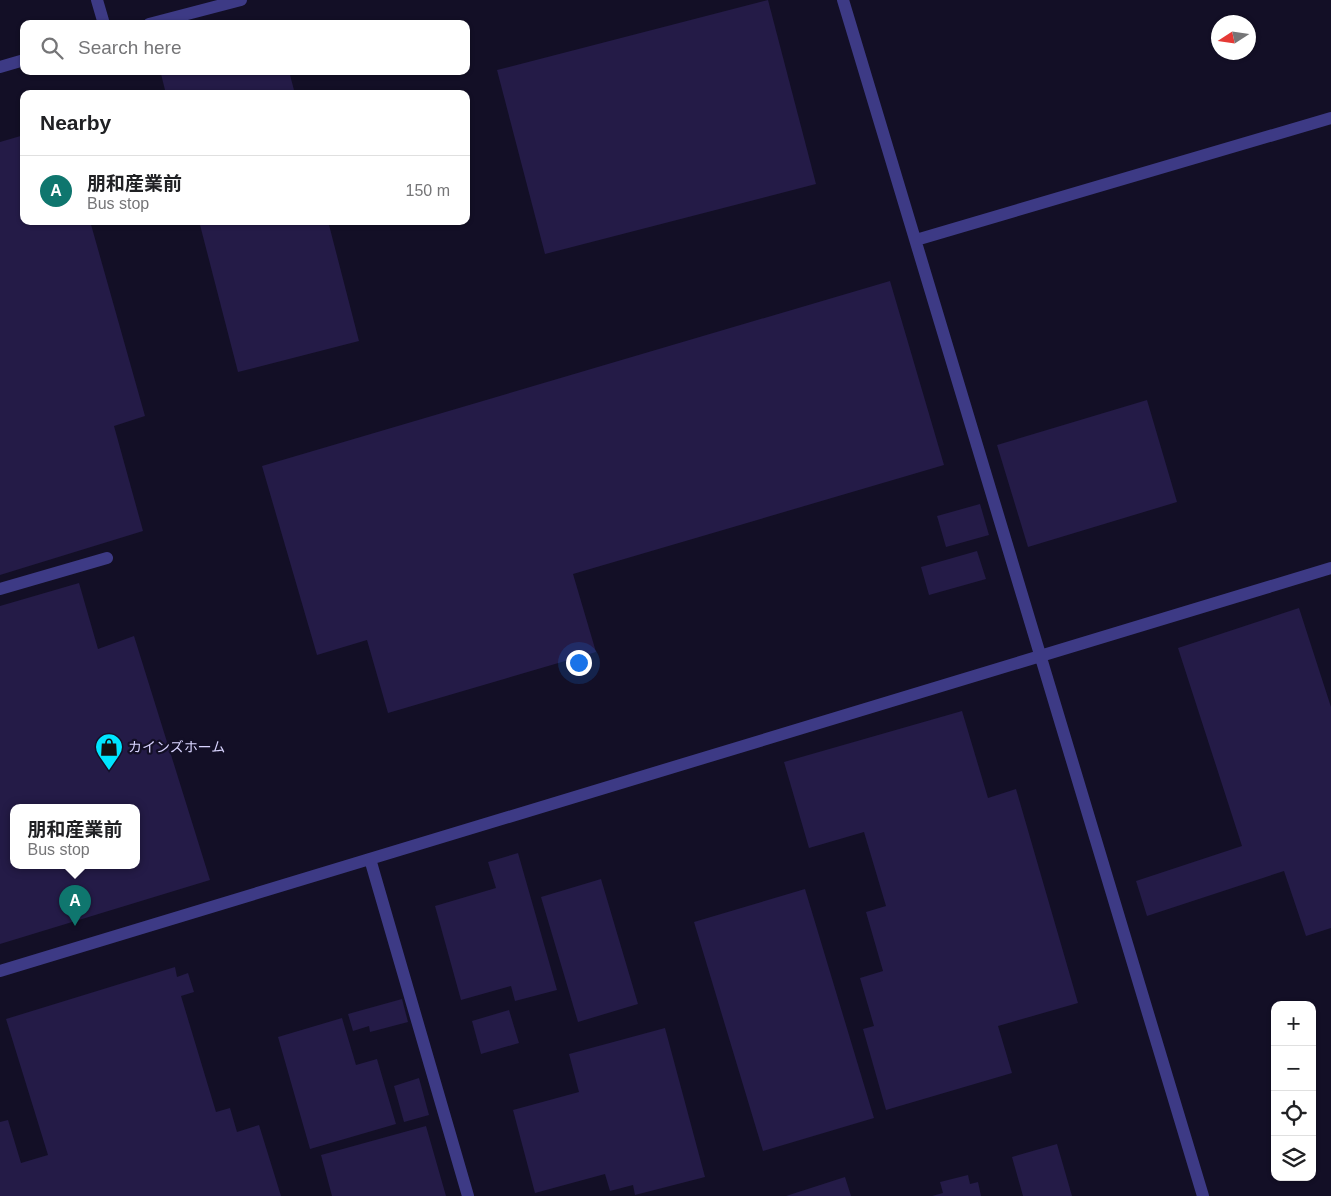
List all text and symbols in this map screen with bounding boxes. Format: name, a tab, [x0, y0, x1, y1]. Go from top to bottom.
north arrow	[1211, 15, 1256, 60]
search box	[20, 20, 470, 75]
icon: search	[38, 34, 66, 62]
text: Search here	[78, 37, 182, 58]
text: Nearby	[40, 111, 111, 134]
text: 朋和産業前	[87, 173, 182, 194]
text: A	[50, 182, 62, 199]
text: 150 m	[406, 182, 450, 199]
text: Bus stop	[87, 195, 149, 212]
your location	[566, 650, 592, 676]
shop icon: カインズホーム	[94, 732, 124, 771]
place label: カインズホーム	[128, 739, 225, 755]
popup	[10, 804, 140, 869]
text: 朋和産業前	[27, 819, 123, 840]
text: Bus stop	[27, 841, 90, 858]
pin: A	[59, 885, 91, 926]
map controls	[1271, 1001, 1316, 1181]
button: +	[1271, 1001, 1316, 1046]
button: −	[1271, 1046, 1316, 1091]
button: locate	[1271, 1091, 1316, 1136]
button: layers	[1271, 1136, 1316, 1181]

